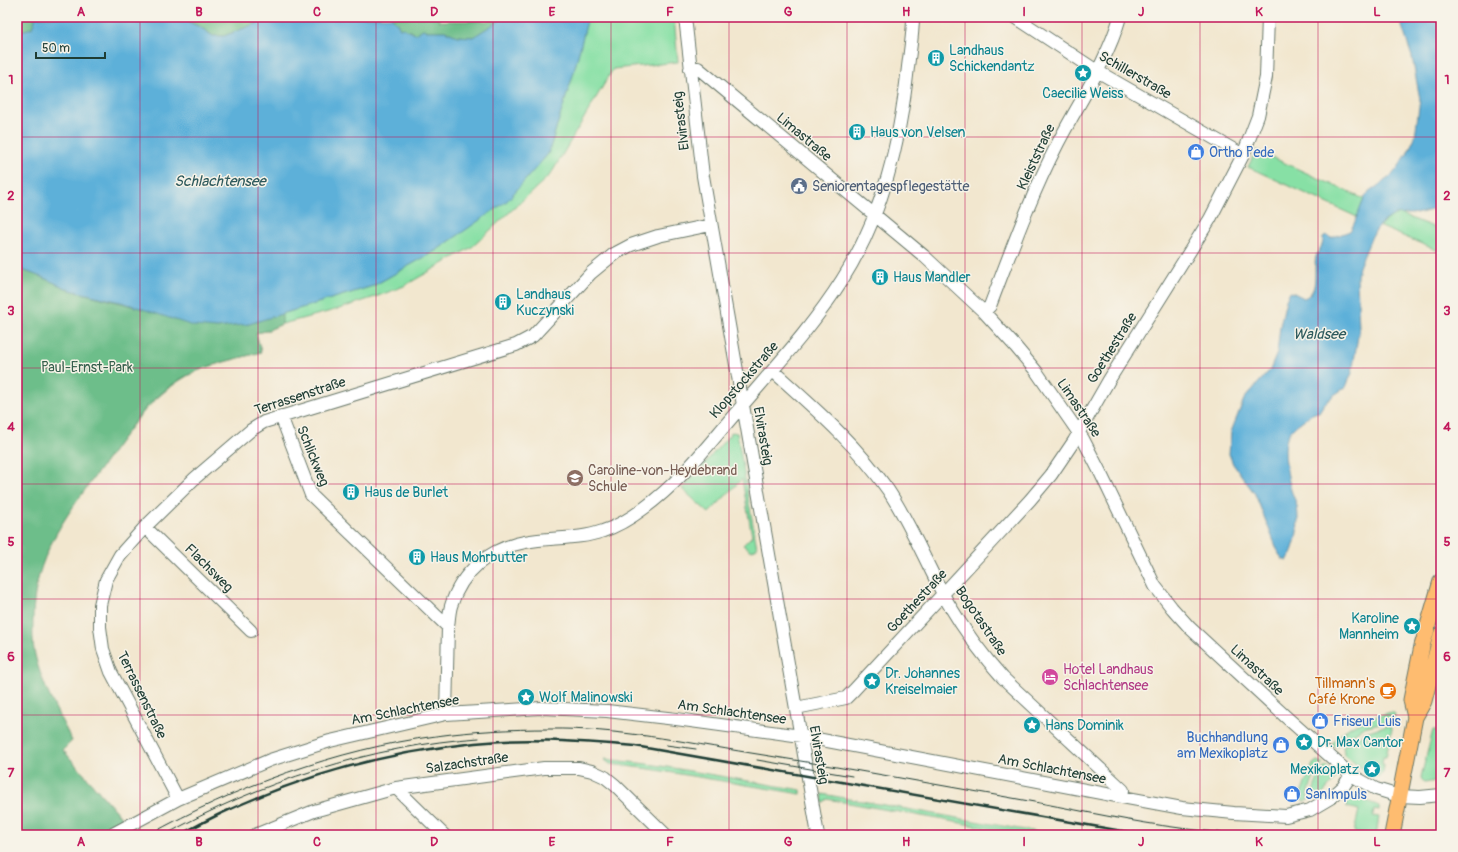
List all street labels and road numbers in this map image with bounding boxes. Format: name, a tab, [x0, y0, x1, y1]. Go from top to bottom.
street label: Schillerstraße	[1096, 47, 1174, 103]
street label: Elvirasteig	[669, 91, 693, 151]
street label: Limastraße	[773, 109, 835, 165]
street label: Kleiststraße	[1013, 121, 1059, 193]
street label: Goethestraße	[1083, 309, 1141, 387]
street label: Klopstockstraße	[706, 338, 782, 422]
street label: Terrassenstraße	[252, 373, 348, 419]
street label: Limastraße	[1053, 376, 1105, 441]
street label: Elvirasteig	[749, 405, 777, 467]
street label: Schlickweg	[293, 423, 333, 489]
street label: Flachsweg	[181, 540, 237, 596]
street label: Goethestraße	[883, 566, 951, 636]
street label: Bogotastraße	[952, 583, 1010, 659]
street label: Limastraße	[1227, 641, 1287, 699]
street label: Terrassenstraße	[114, 649, 171, 742]
street label: Am Schlachtensee	[350, 691, 461, 729]
street label: Am Schlachtensee	[677, 696, 788, 728]
street label: Elvirasteig	[805, 724, 833, 786]
street label: Salzachstraße	[425, 749, 510, 777]
street label: Am Schlachtensee	[997, 750, 1108, 788]

